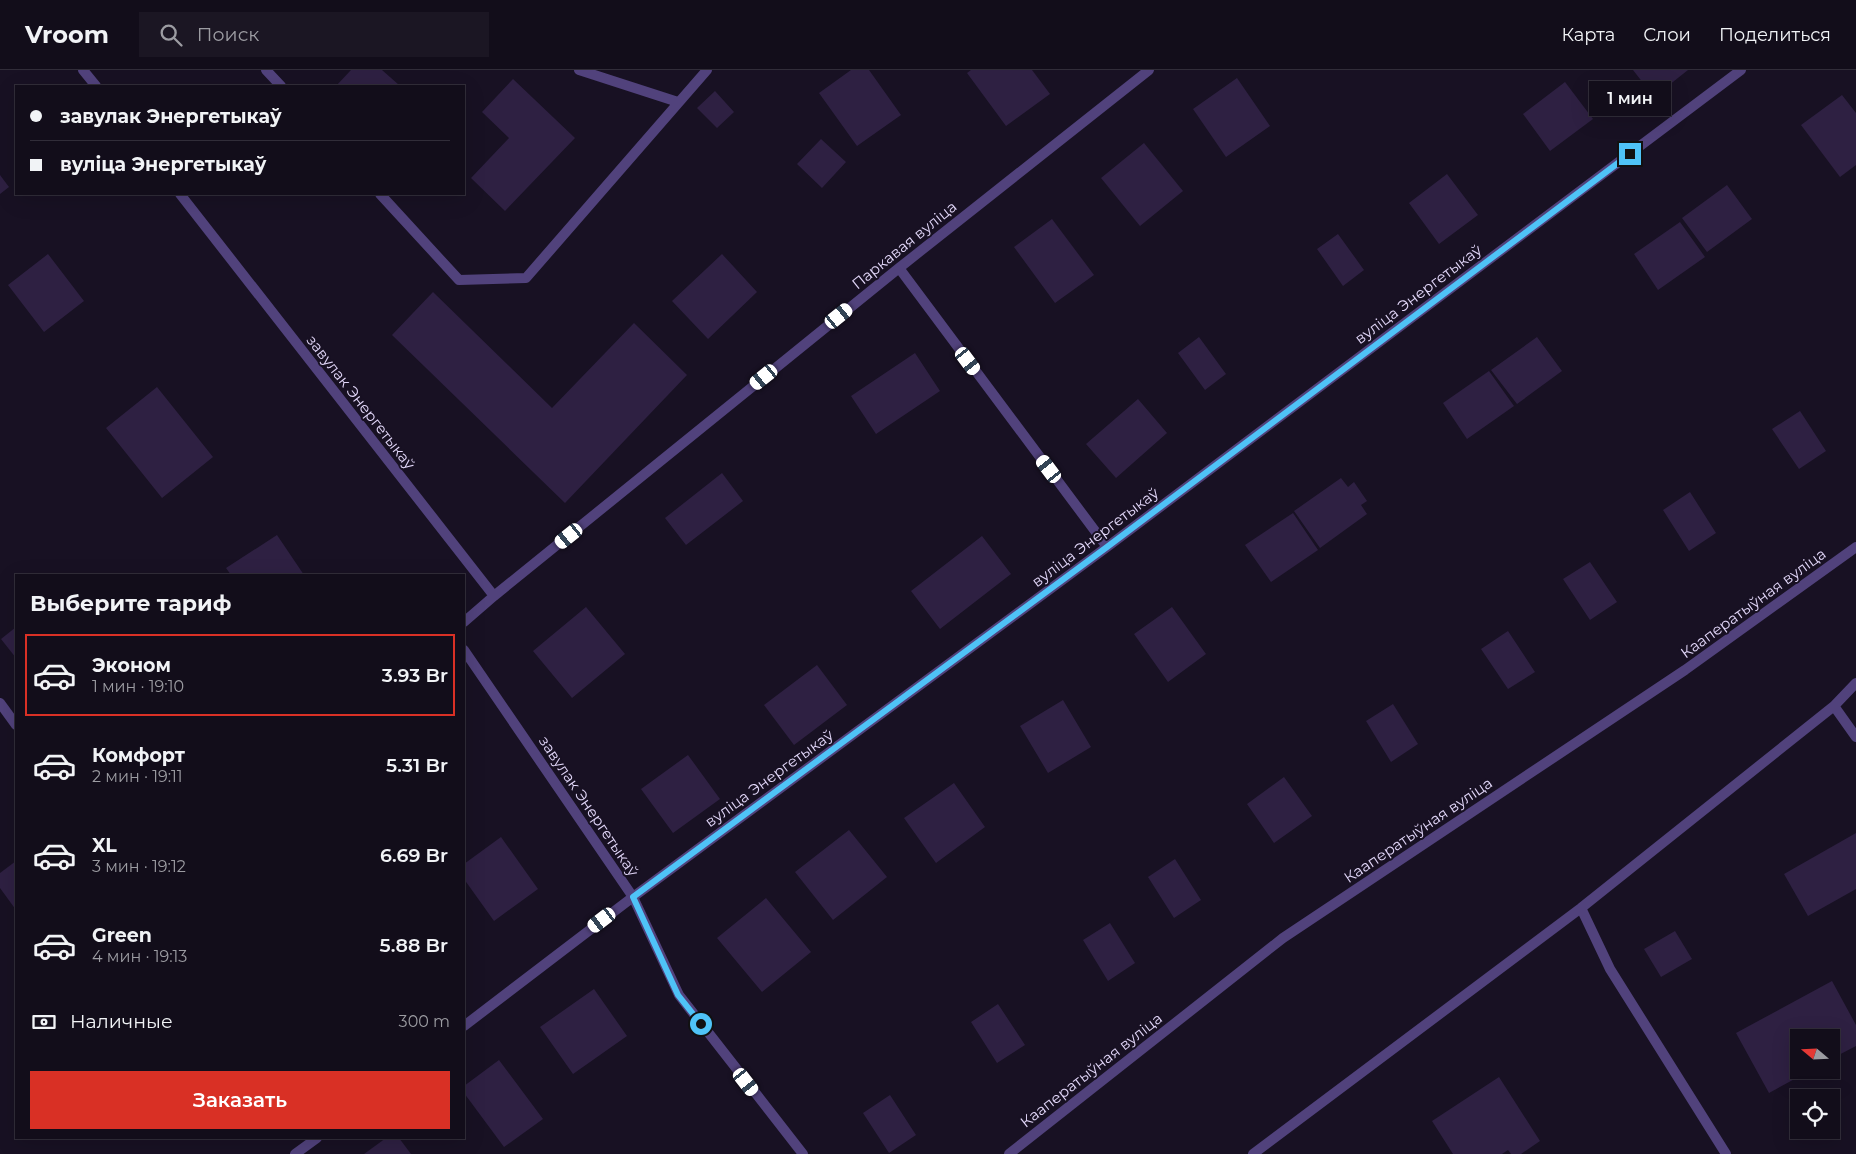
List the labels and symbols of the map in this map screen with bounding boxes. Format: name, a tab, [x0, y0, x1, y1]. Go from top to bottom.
callout: 1 мин	[1589, 82, 1671, 116]
route end	[1619, 143, 1641, 165]
street label: Паркавая вуліца	[848, 197, 960, 293]
street label: вуліца Энергетыкаў	[1351, 240, 1486, 348]
car	[822, 301, 855, 331]
street label: завулак Энергетыкаў	[303, 331, 420, 473]
car	[952, 345, 983, 377]
car	[747, 362, 780, 392]
car	[1033, 453, 1064, 485]
street label: вуліца Энергетыкаў	[1028, 483, 1163, 591]
car	[552, 521, 585, 551]
street label: Кааператыўная вуліца	[1677, 544, 1829, 662]
street label: вуліца Энергетыкаў	[701, 725, 837, 831]
street label: завулак Энергетыкаў	[535, 732, 643, 880]
street label: Кааператыўная вуліца	[1340, 773, 1496, 887]
car	[585, 905, 618, 935]
street label: Кааператыўная вуліца	[1016, 1009, 1166, 1131]
route start	[690, 1013, 712, 1035]
north arrow	[1790, 1029, 1840, 1079]
car	[730, 1066, 761, 1098]

